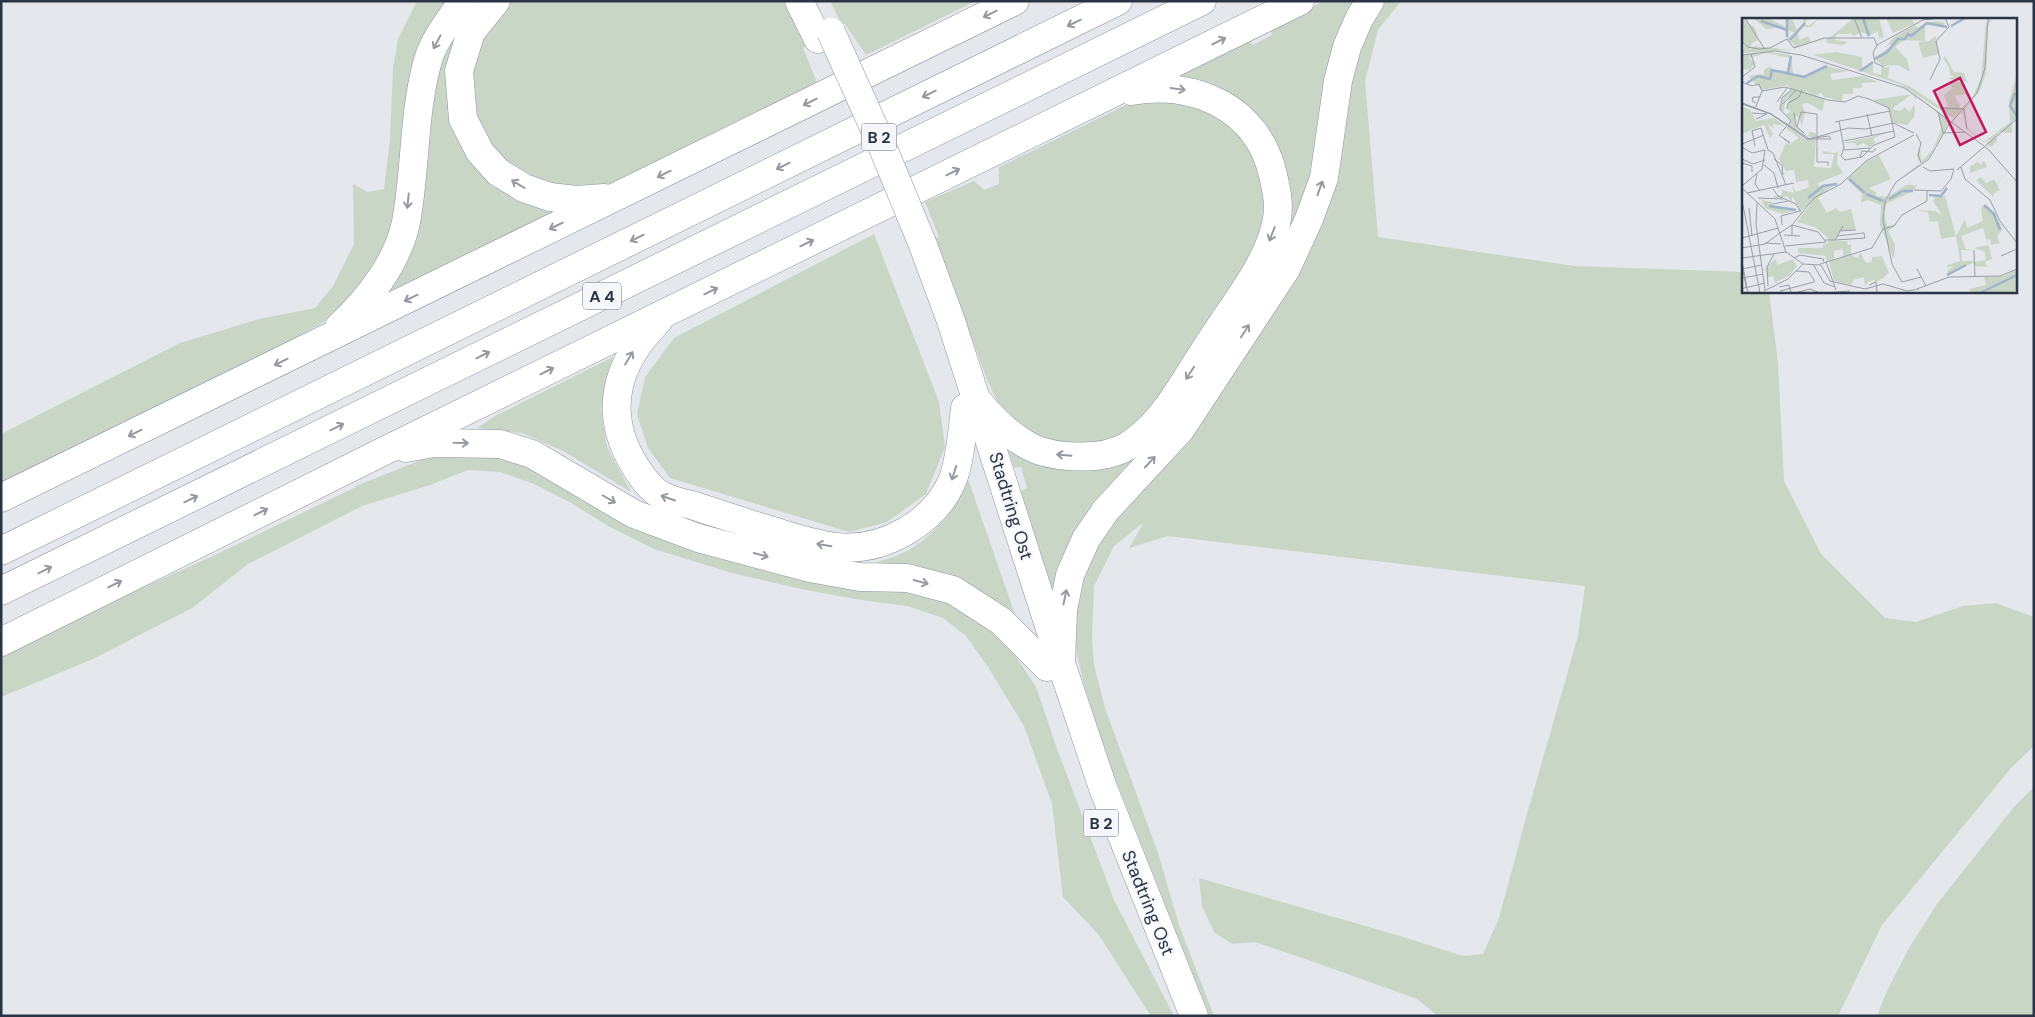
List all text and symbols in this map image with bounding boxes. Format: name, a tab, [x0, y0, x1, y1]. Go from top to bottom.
one-way arrow	[982, 9, 997, 19]
one-way arrow	[1067, 18, 1082, 28]
inset map	[1742, 18, 2018, 292]
one-way arrow	[432, 34, 441, 49]
one-way arrow	[1211, 36, 1226, 45]
one-way arrow	[1169, 84, 1185, 94]
one-way arrow	[921, 90, 936, 100]
one-way arrow	[803, 98, 818, 107]
road number: B 2	[862, 124, 896, 150]
one-way arrow	[776, 162, 791, 171]
one-way arrow	[945, 166, 960, 176]
one-way arrow	[657, 169, 672, 179]
one-way arrow	[510, 179, 525, 189]
one-way arrow	[1316, 181, 1325, 196]
one-way arrow	[403, 193, 413, 209]
one-way arrow	[549, 222, 564, 232]
one-way arrow	[1267, 226, 1277, 241]
one-way arrow	[630, 234, 645, 243]
one-way arrow	[799, 238, 814, 247]
road number: A 4	[583, 282, 621, 310]
one-way arrow	[703, 286, 718, 295]
one-way arrow	[404, 294, 419, 304]
one-way arrow	[1240, 324, 1250, 338]
one-way arrow	[475, 350, 490, 359]
one-way arrow	[625, 351, 635, 365]
one-way arrow	[274, 358, 289, 367]
one-way arrow	[540, 366, 555, 376]
one-way arrow	[1184, 366, 1195, 380]
one-way arrow	[329, 422, 344, 431]
one-way arrow	[128, 429, 143, 438]
one-way arrow	[452, 439, 468, 448]
street label: Stadtring Ost	[983, 449, 1039, 563]
one-way arrow	[1056, 450, 1072, 460]
one-way arrow	[1144, 456, 1156, 469]
one-way arrow	[949, 465, 958, 481]
one-way arrow	[661, 493, 677, 502]
one-way arrow	[183, 494, 198, 503]
one-way arrow	[602, 495, 616, 505]
one-way arrow	[253, 507, 268, 516]
one-way arrow	[816, 539, 832, 549]
one-way arrow	[753, 551, 769, 561]
one-way arrow	[37, 565, 52, 574]
one-way arrow	[912, 577, 928, 587]
one-way arrow	[107, 579, 122, 588]
one-way arrow	[1061, 590, 1071, 606]
road number: B 2	[1084, 810, 1118, 836]
street label: Stadtring Ost	[1116, 847, 1180, 959]

